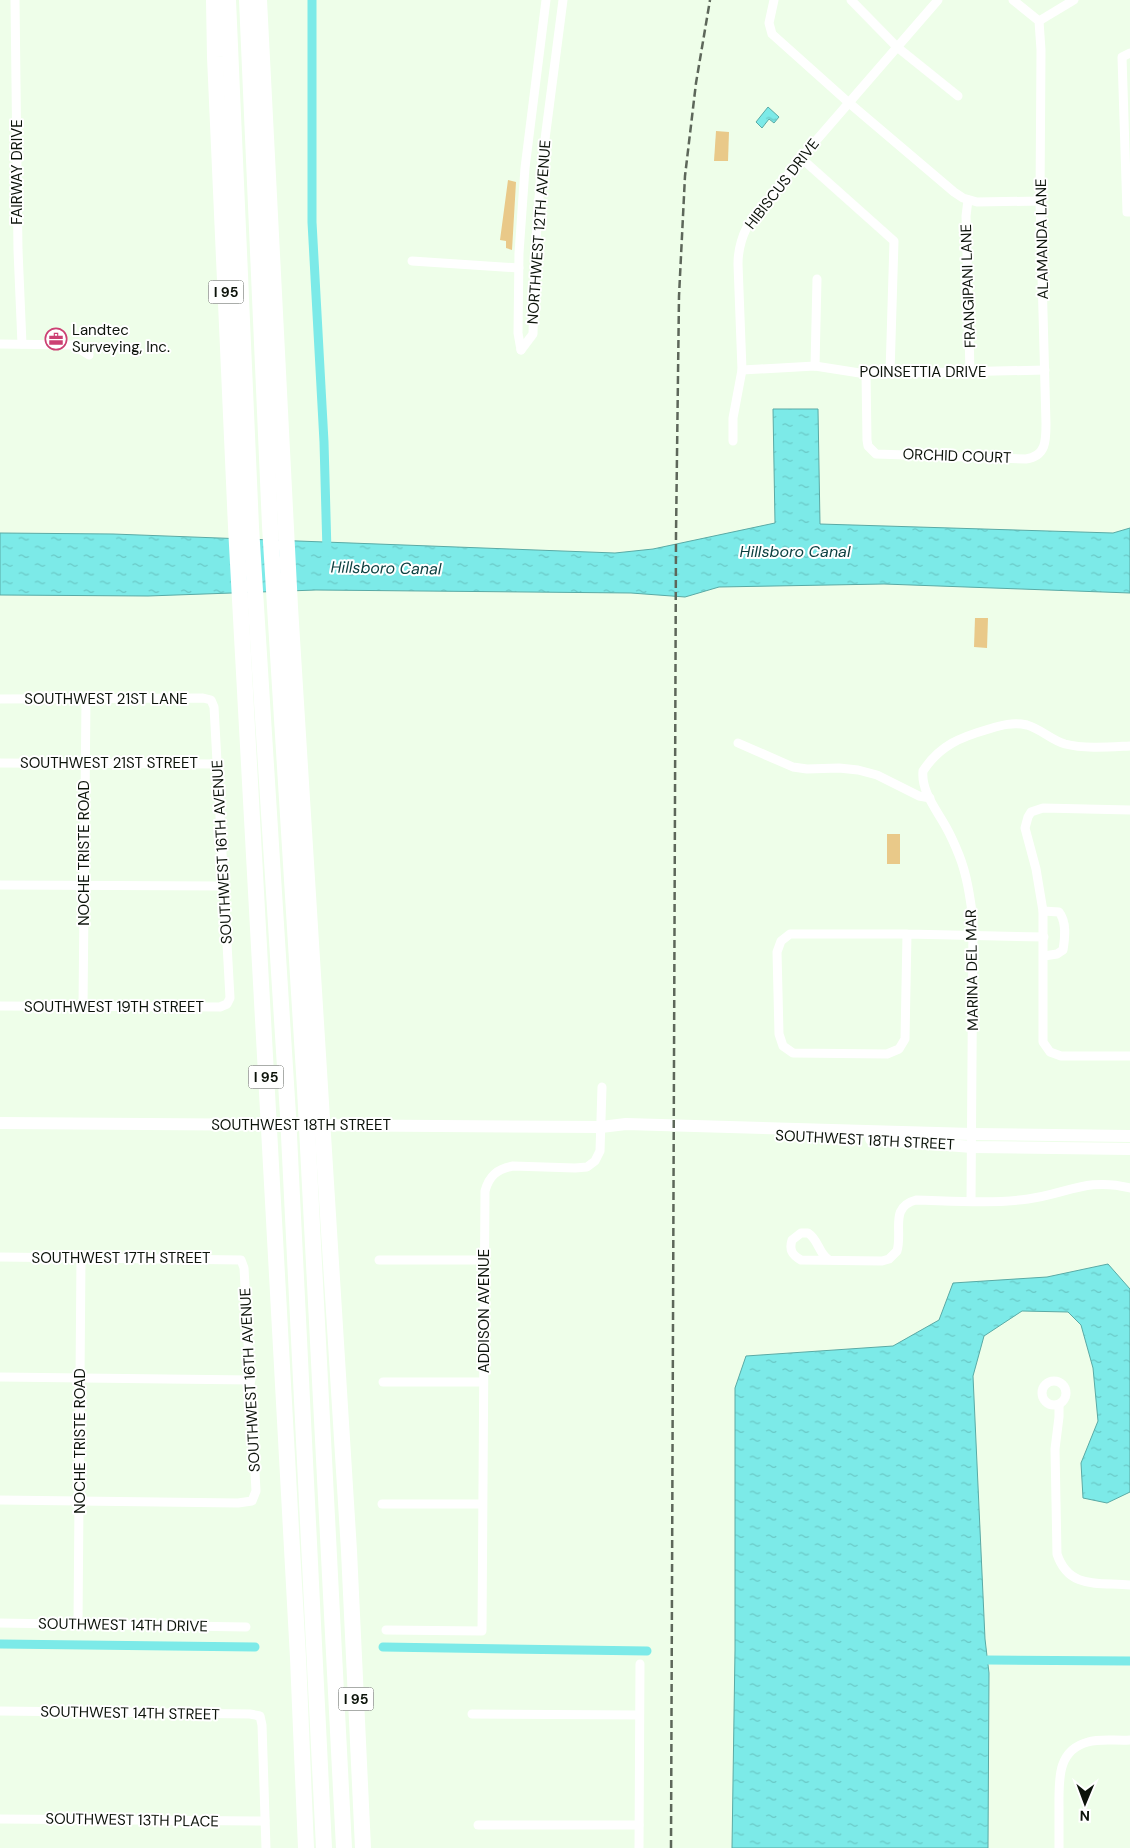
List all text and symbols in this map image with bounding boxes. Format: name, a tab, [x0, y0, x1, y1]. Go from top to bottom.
street label: FAIRWAY DRIVE	[7, 119, 27, 225]
street label: HIBISCUS DRIVE	[740, 135, 824, 233]
street label: NORTHWEST 12TH AVENUE	[523, 139, 555, 325]
street label: ALAMANDA LANE	[1031, 178, 1053, 300]
street label: FRANGIPANI LANE	[956, 224, 980, 348]
road number: I 95	[208, 280, 244, 304]
place label: Landtec Surveying, Inc.	[72, 320, 170, 357]
office icon: Landtec Surveying, Inc.	[44, 327, 68, 351]
street label: POINSETTIA DRIVE	[860, 362, 986, 382]
street label: ORCHID COURT	[902, 444, 1012, 468]
water label: Hillsboro Canal	[739, 541, 851, 562]
water label: Hillsboro Canal	[330, 557, 442, 579]
street label: SOUTHWEST 21ST LANE	[24, 689, 188, 709]
street label: SOUTHWEST 21ST STREET	[20, 753, 198, 773]
street label: SOUTHWEST 16TH AVENUE	[207, 759, 237, 945]
street label: NOCHE TRISTE ROAD	[74, 780, 94, 926]
street label: MARINA DEL MAR	[961, 909, 983, 1031]
street label: SOUTHWEST 19TH STREET	[24, 997, 204, 1017]
road number: I 95	[248, 1066, 284, 1088]
street label: SOUTHWEST 18TH STREET	[211, 1115, 391, 1135]
street label: SOUTHWEST 18TH STREET	[775, 1125, 955, 1155]
street label: SOUTHWEST 17TH STREET	[31, 1248, 211, 1268]
street label: ADDISON AVENUE	[474, 1249, 494, 1373]
street label: SOUTHWEST 16TH AVENUE	[235, 1287, 265, 1473]
street label: NOCHE TRISTE ROAD	[70, 1368, 90, 1514]
street label: SOUTHWEST 14TH DRIVE	[38, 1614, 208, 1636]
road number: I 95	[338, 1688, 374, 1710]
street label: SOUTHWEST 14TH STREET	[40, 1701, 220, 1725]
north arrow	[1060, 1778, 1110, 1828]
text: N	[1080, 1807, 1090, 1825]
street label: SOUTHWEST 13TH PLACE	[45, 1808, 219, 1832]

